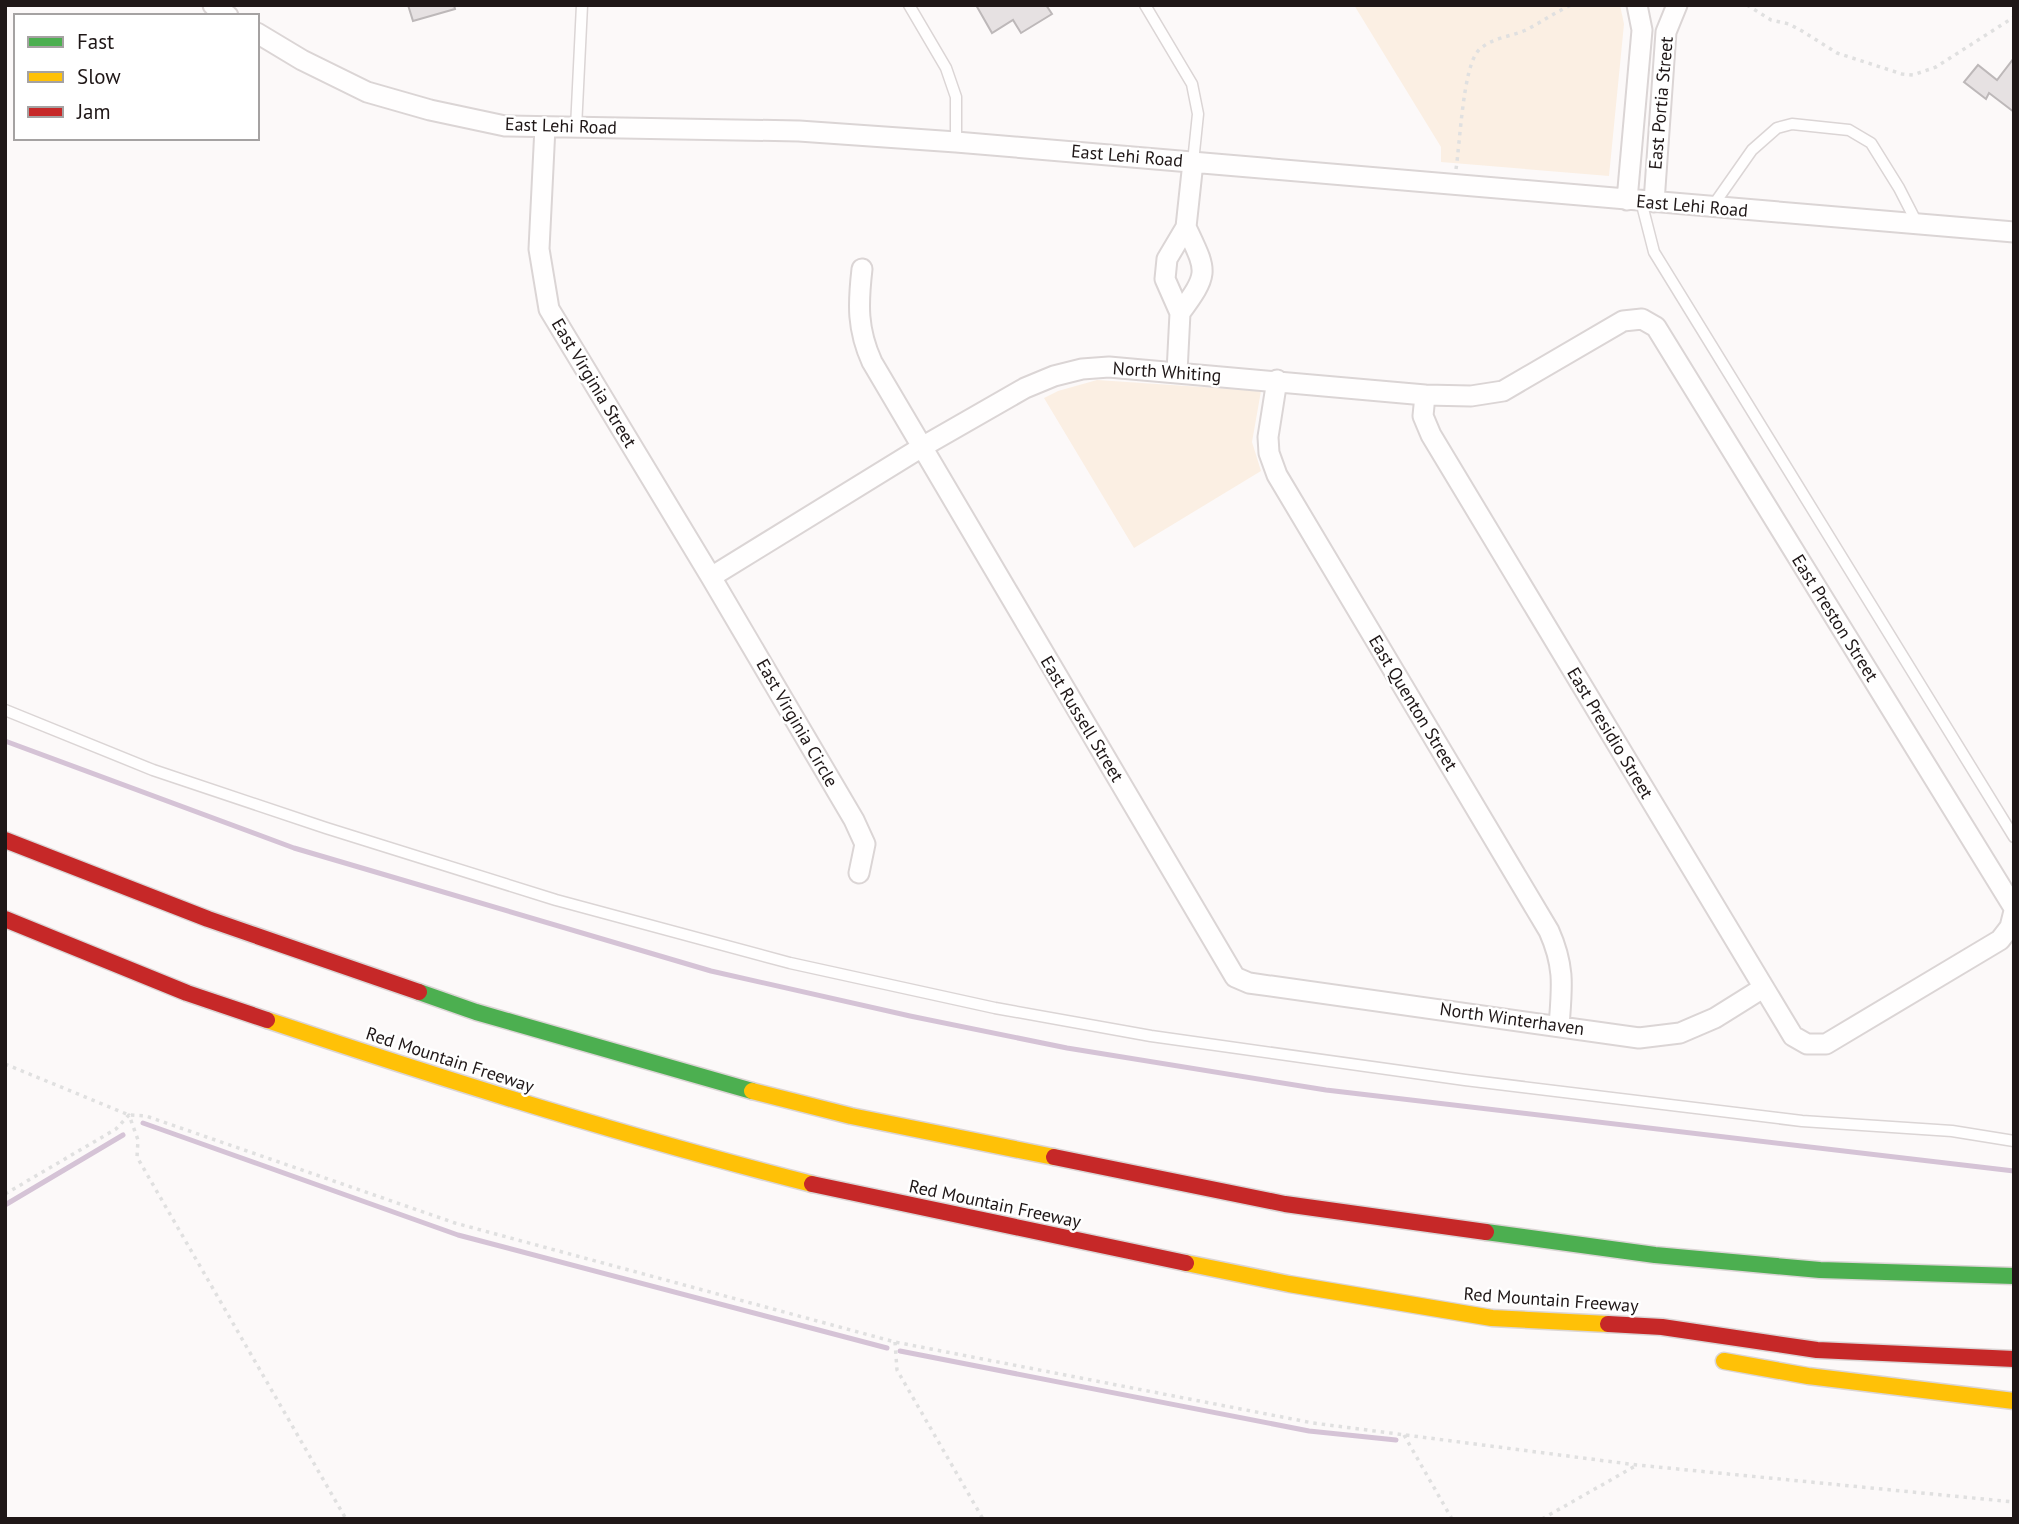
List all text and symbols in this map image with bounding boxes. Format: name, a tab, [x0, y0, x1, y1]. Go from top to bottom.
legend	[14, 14, 259, 140]
text: Fast	[77, 28, 114, 55]
street label: East Portia Street	[1643, 35, 1678, 170]
text: Slow	[77, 63, 121, 90]
text: Jam	[76, 98, 111, 125]
street label: East Lehi Road	[505, 112, 617, 139]
street label: East Lehi Road	[1070, 139, 1184, 172]
street label: East Lehi Road	[1635, 189, 1749, 222]
street label: East Virginia Street	[547, 314, 642, 451]
street label: North Whiting	[1112, 356, 1222, 387]
street label: East Preston Street	[1787, 550, 1884, 686]
street label: East Quenton Street	[1364, 631, 1463, 775]
street label: East Russell Street	[1036, 652, 1129, 786]
street label: East Virginia Circle	[751, 655, 843, 791]
street label: East Presidio Street	[1562, 663, 1659, 803]
street label: North Winterhaven	[1438, 997, 1586, 1040]
street label: Red Mountain Freeway	[363, 1022, 538, 1098]
street label: Red Mountain Freeway	[907, 1174, 1084, 1233]
street label: Red Mountain Freeway	[1463, 1282, 1640, 1317]

